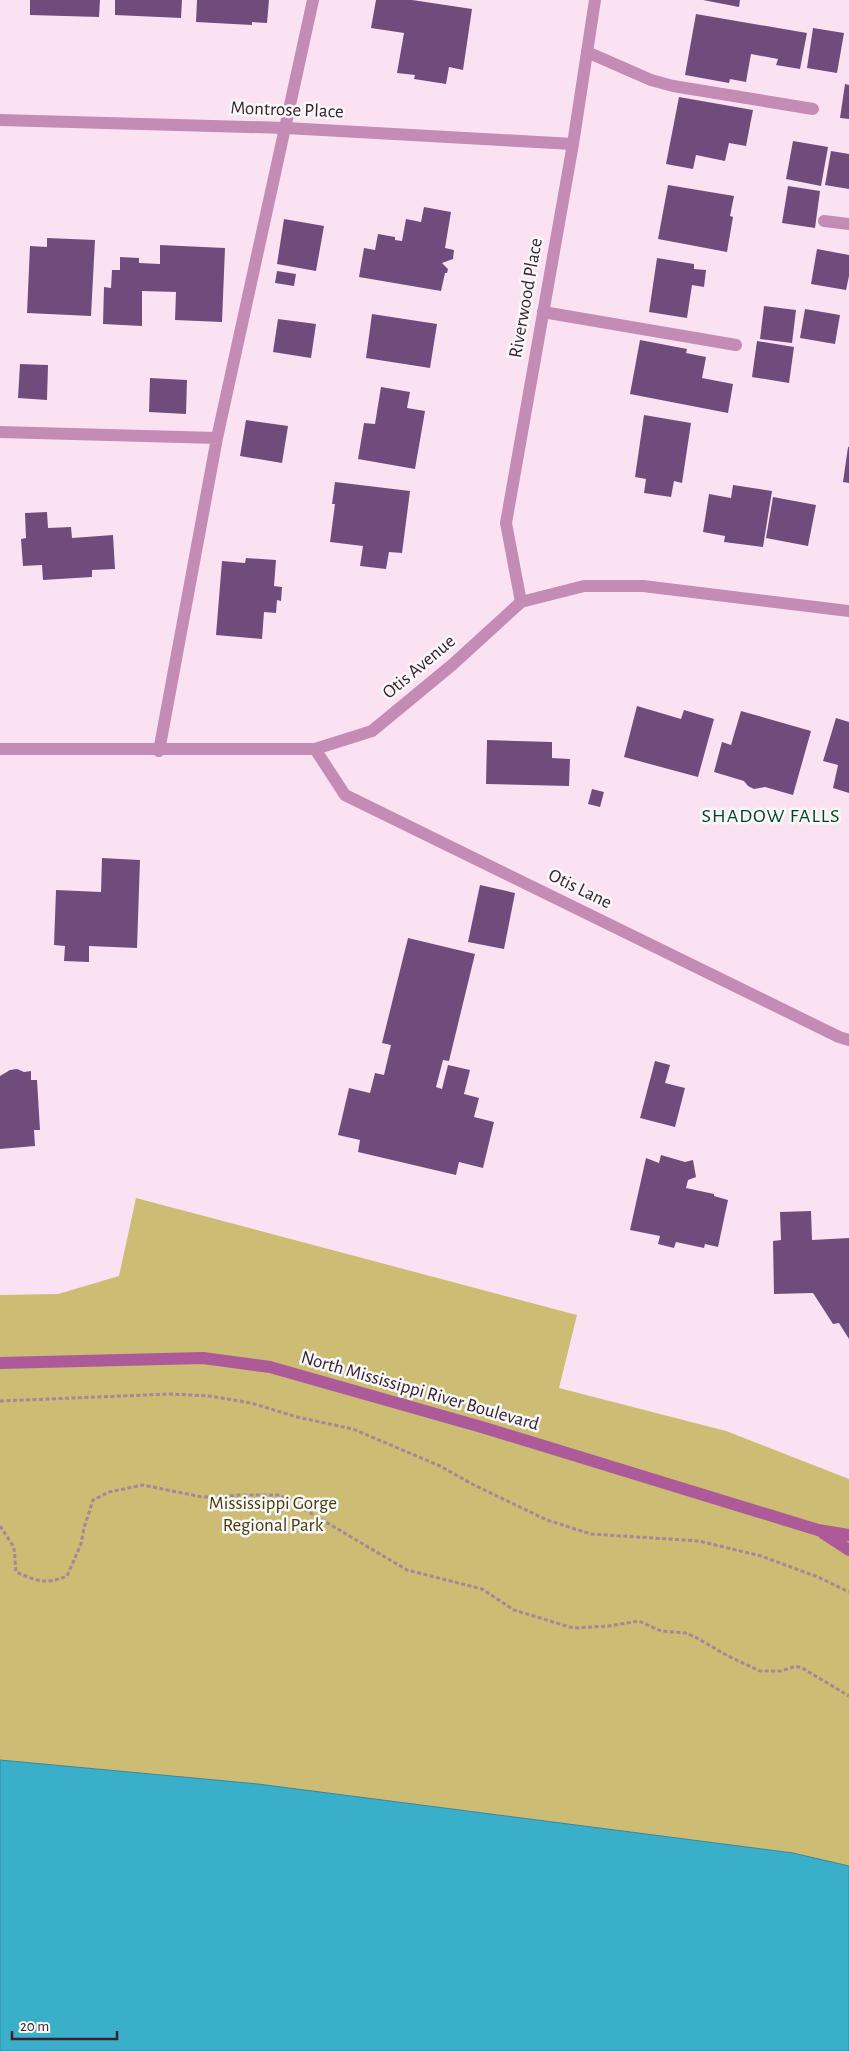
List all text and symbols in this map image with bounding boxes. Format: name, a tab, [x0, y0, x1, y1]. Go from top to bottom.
street label: Montrose Place	[230, 99, 344, 121]
street label: Riverwood Place	[506, 236, 546, 360]
street label: Otis Avenue	[379, 631, 459, 703]
district label: SHADOW FALLS	[702, 806, 840, 826]
street label: Otis Lane	[545, 866, 615, 912]
street label: North Mississippi River Boulevard	[299, 1348, 541, 1434]
park label: Mississippi Gorge Regional Park	[209, 1494, 337, 1535]
scale bar	[12, 2008, 118, 2040]
text: 20 m	[20, 2019, 49, 2034]

